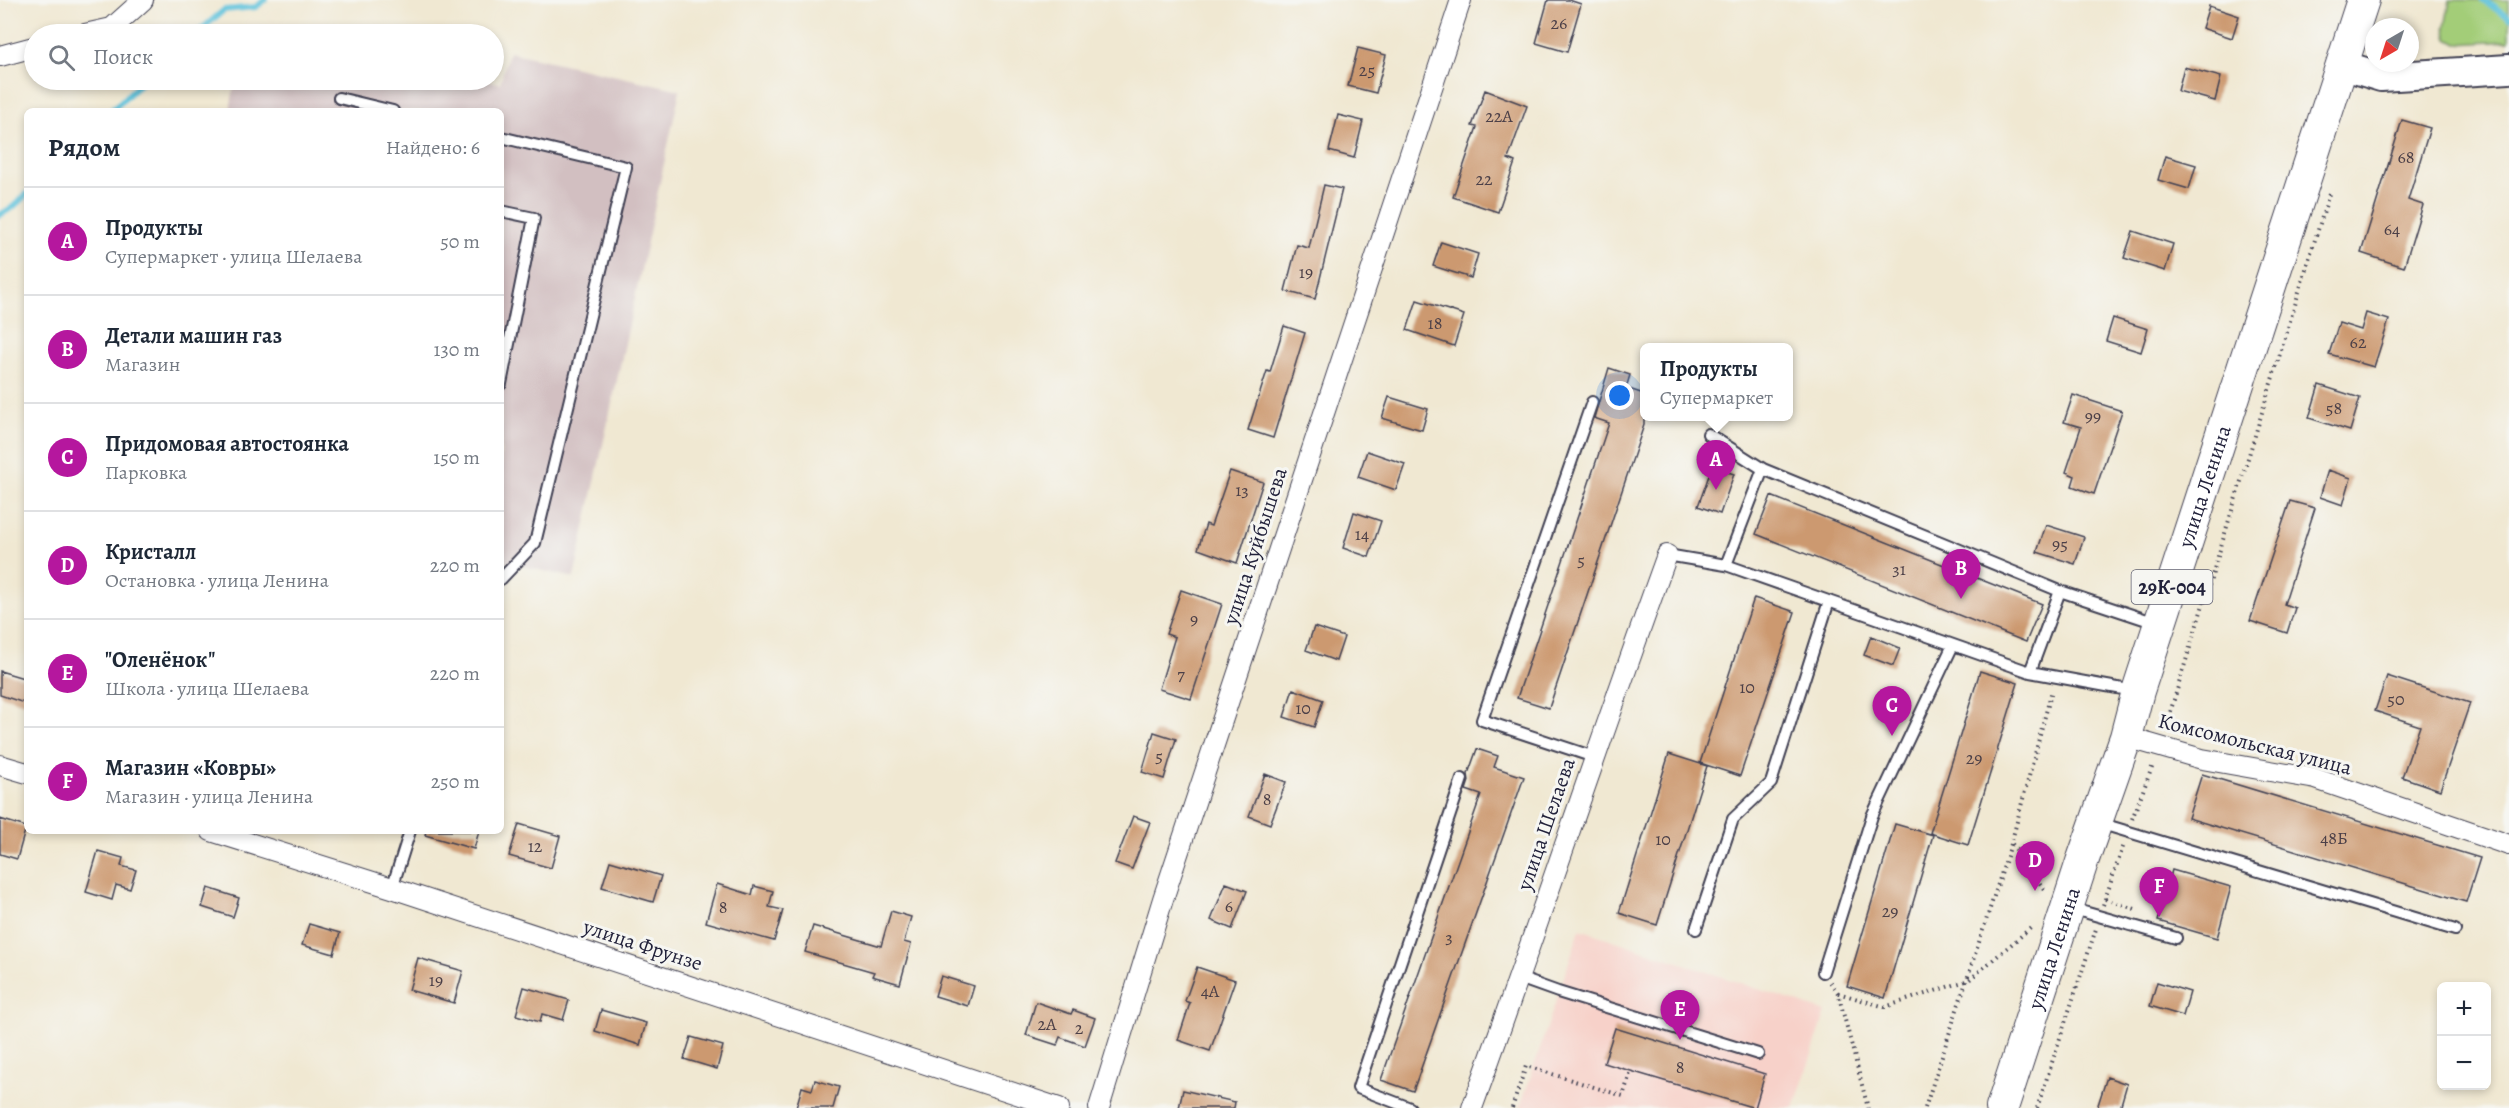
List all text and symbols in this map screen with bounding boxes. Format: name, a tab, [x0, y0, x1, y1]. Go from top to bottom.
house number: 26	[1551, 11, 1567, 35]
north arrow	[2365, 18, 2419, 72]
search box	[24, 24, 504, 90]
icon: search	[45, 41, 78, 74]
text: Поиск	[93, 42, 153, 72]
house number: 25	[1359, 58, 1375, 82]
house number: 22А	[1485, 104, 1513, 128]
text: Рядом	[48, 130, 120, 165]
text: Найдено: 6	[386, 134, 480, 161]
house number: 68	[2397, 145, 2415, 169]
house number: 22	[1475, 167, 1493, 191]
text: Продукты	[105, 213, 203, 243]
house number: 64	[2384, 217, 2400, 241]
text: A	[61, 228, 74, 255]
text: 50 m	[440, 228, 480, 255]
text: Супермаркет · улица Шелаева	[105, 243, 362, 270]
house number: 19	[1299, 260, 1313, 284]
house number: 18	[1428, 311, 1442, 335]
text: Детали машин газ	[105, 321, 282, 351]
house number: 62	[2350, 330, 2367, 354]
text: B	[61, 336, 74, 363]
text: 130 m	[434, 336, 480, 363]
popup	[1640, 343, 1793, 421]
text: Магазин	[105, 351, 180, 378]
text: Продукты	[1660, 354, 1758, 384]
your location	[1605, 381, 1634, 410]
text: Супермаркет	[1660, 384, 1773, 411]
house number: 58	[2326, 396, 2342, 420]
house number: 99	[2085, 404, 2101, 428]
street label: улица Ленина	[2171, 421, 2238, 552]
text: Придомовая автостоянка	[105, 429, 349, 459]
pin: A	[1696, 440, 1736, 490]
text: C	[61, 444, 74, 471]
text: 150 m	[433, 444, 480, 471]
text: Парковка	[105, 459, 187, 486]
street label: улица Куйбышева	[1216, 463, 1294, 629]
house number: 13	[1235, 478, 1249, 502]
house number: 14	[1355, 522, 1369, 546]
house number: 95	[2052, 532, 2068, 556]
text: Кристалл	[105, 537, 196, 567]
house number: 5	[1577, 548, 1585, 572]
pin: B	[1942, 550, 1980, 599]
text: D	[61, 552, 74, 579]
text: 220 m	[430, 552, 480, 579]
house number: 31	[1892, 557, 1906, 581]
text: Остановка · улица Ленина	[105, 567, 329, 594]
road number: 29К-004	[2132, 570, 2212, 604]
house number: 9	[1190, 607, 1198, 631]
text: "Оленёнок"	[105, 645, 215, 675]
text: E	[62, 660, 73, 687]
text: 220 m	[430, 660, 480, 687]
house number: 7	[1177, 662, 1185, 686]
text: Школа · улица Шелаева	[105, 675, 309, 702]
house number: 10	[1739, 675, 1755, 699]
pin: C	[1872, 686, 1912, 736]
house number: 50	[2387, 687, 2405, 711]
house number: 10	[1295, 696, 1311, 720]
street label: Комсомольская улица	[2155, 706, 2355, 782]
house number: 5	[1155, 744, 1163, 768]
house number: 29	[1966, 746, 1982, 770]
text: Магазин «Ковры»	[105, 753, 276, 783]
street label: улица Шелаева	[1510, 754, 1582, 895]
text: F	[62, 768, 73, 795]
text: 250 m	[431, 768, 480, 795]
text: Магазин · улица Ленина	[105, 783, 313, 810]
house number: 8	[1263, 787, 1271, 811]
house number: 48Б	[2320, 826, 2348, 850]
house number: 10	[1655, 827, 1671, 851]
house number: 12	[528, 834, 543, 858]
pin: D	[2016, 842, 2054, 891]
pin: F	[2140, 868, 2178, 917]
street label: улица Ленина	[2021, 883, 2087, 1014]
house number: 6	[1225, 894, 1233, 918]
house number: 8	[719, 895, 727, 919]
house number: 29	[1882, 899, 1898, 923]
street label: улица Фрунзе	[579, 912, 706, 977]
house number: 3	[1445, 925, 1453, 949]
house number: 19	[429, 968, 443, 992]
house number: 4А	[1201, 979, 1220, 1003]
map controls	[2437, 982, 2491, 1090]
button: +	[2437, 982, 2491, 1036]
pin: E	[1660, 990, 1700, 1040]
house number: 2А	[1037, 1012, 1057, 1036]
house number: 2	[1075, 1016, 1084, 1040]
button: −	[2437, 1036, 2491, 1090]
house number: 8	[1676, 1055, 1684, 1079]

